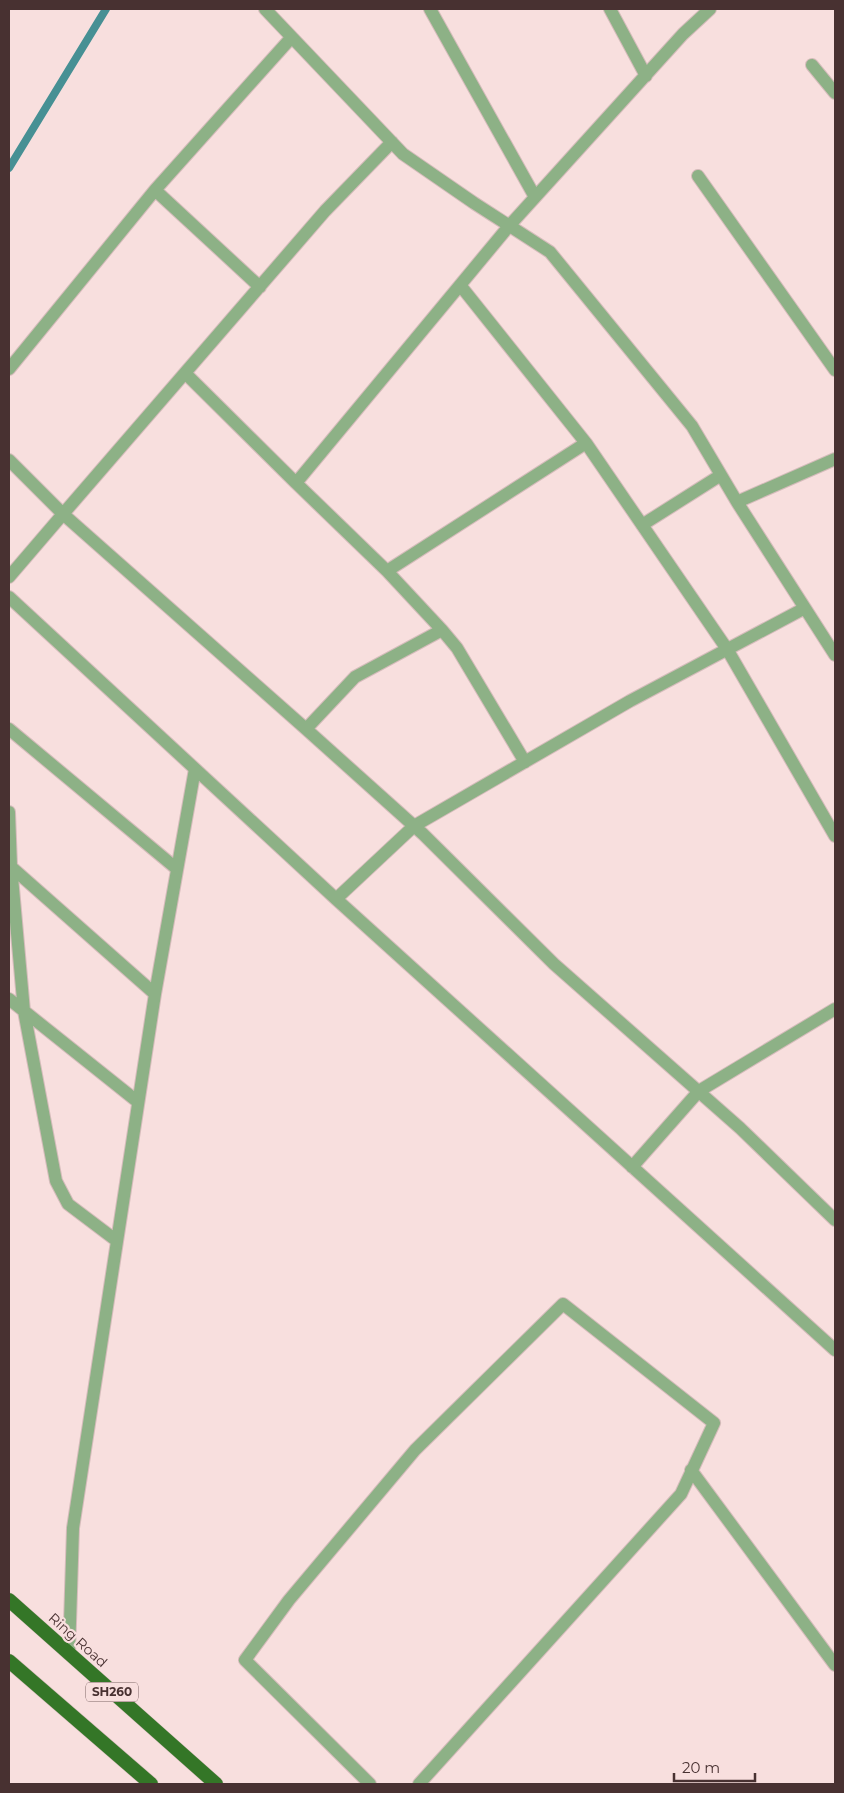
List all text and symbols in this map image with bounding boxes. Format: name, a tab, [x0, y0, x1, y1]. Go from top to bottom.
street label: Ring Road	[45, 1609, 111, 1671]
road number: SH260	[86, 1682, 138, 1701]
scale bar	[674, 1750, 755, 1782]
text: 20 m	[682, 1758, 720, 1777]

